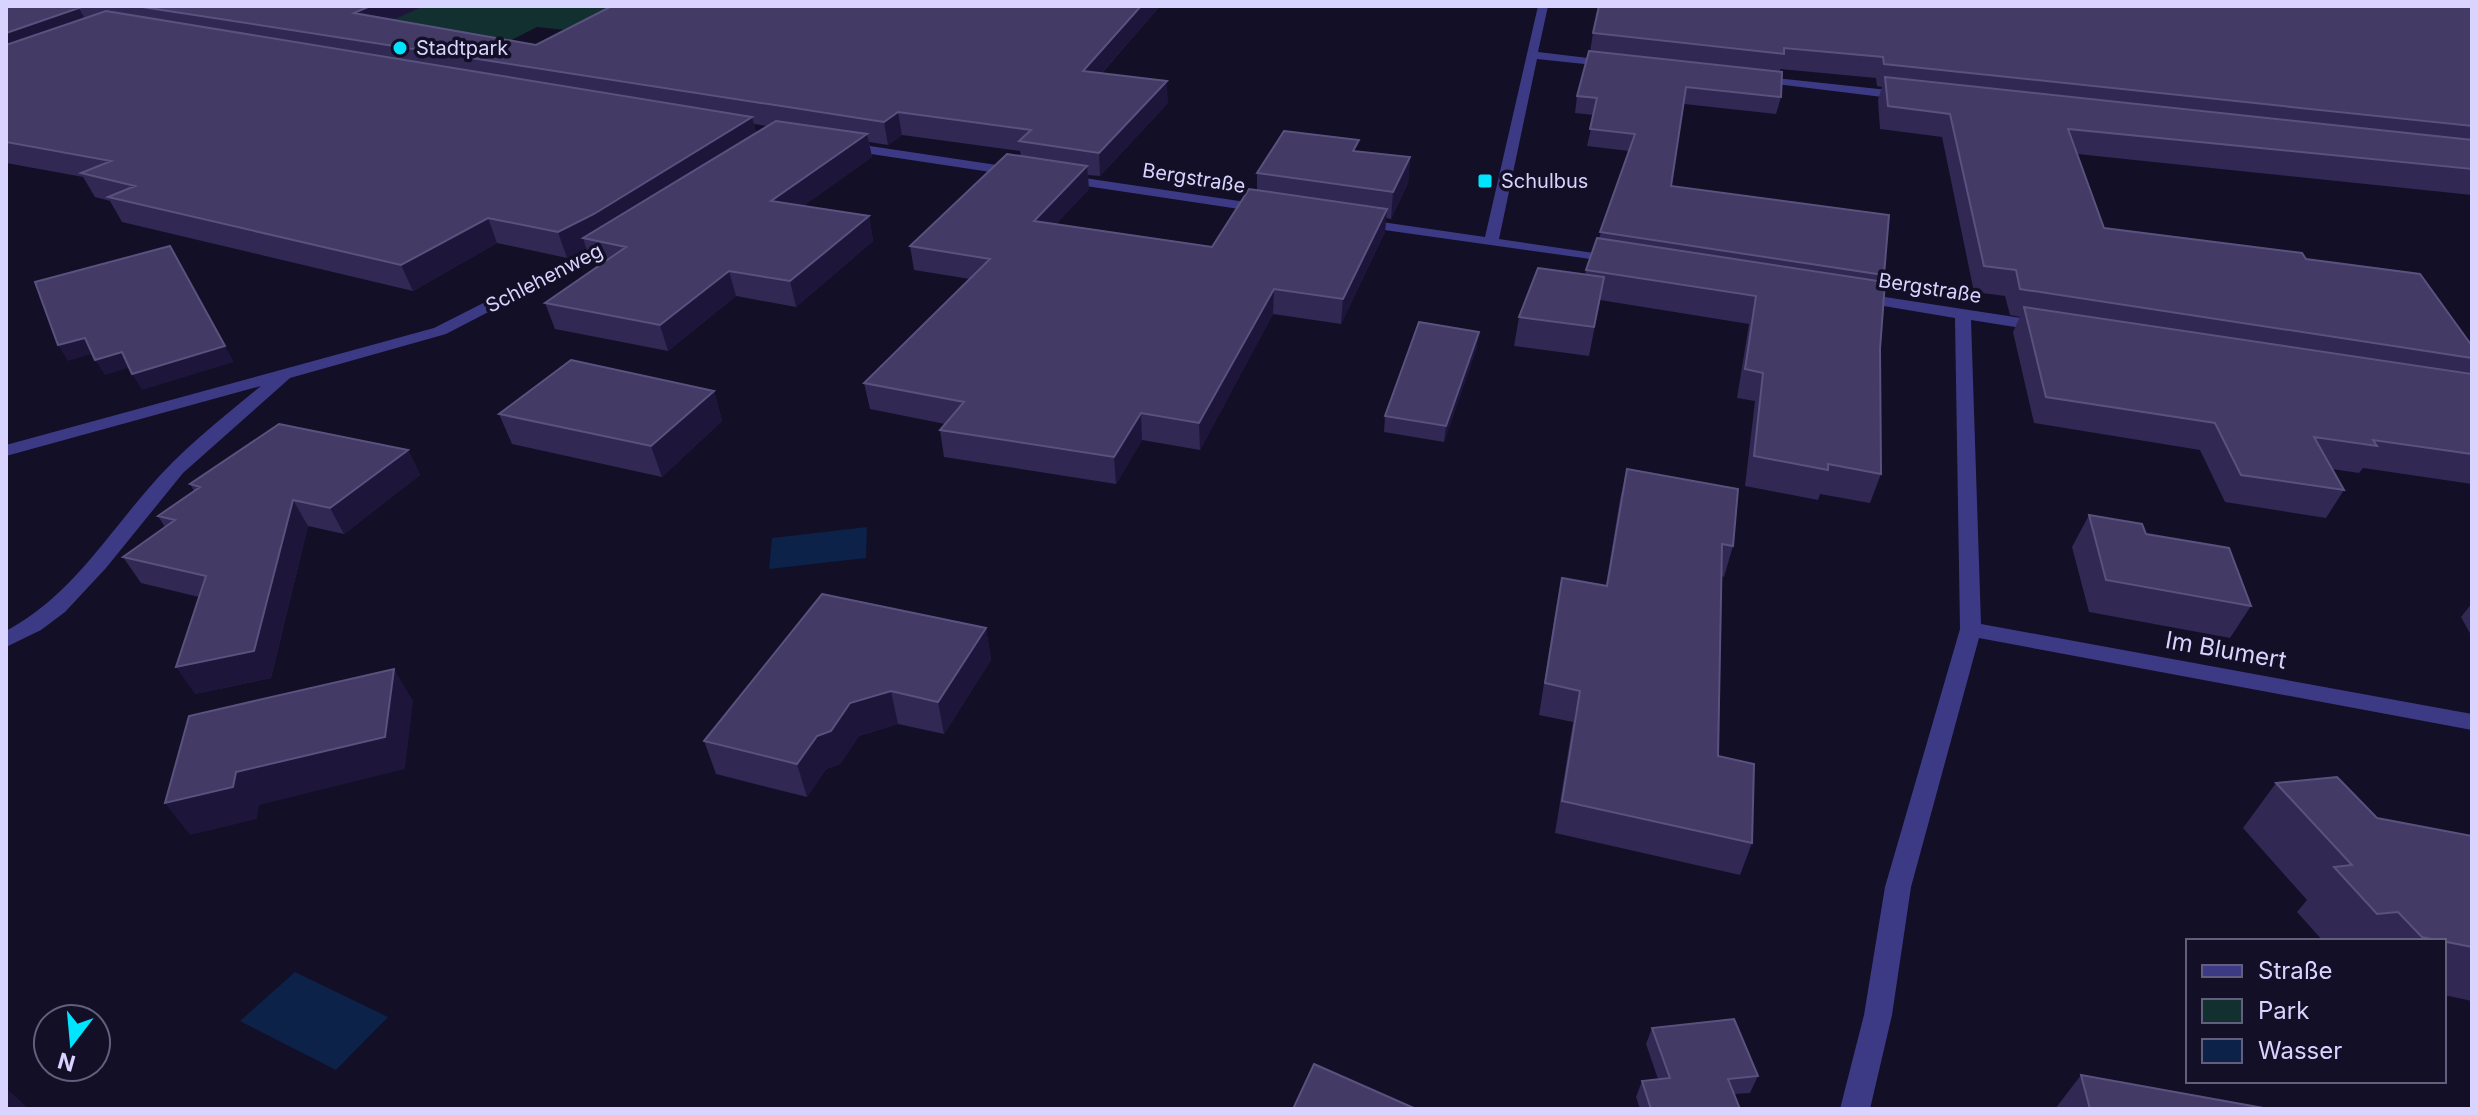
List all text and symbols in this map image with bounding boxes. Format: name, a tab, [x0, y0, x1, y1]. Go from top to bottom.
place label: Stadtpark	[416, 36, 508, 60]
marker: Stadtpark	[391, 39, 409, 57]
street label: Bergstraße	[1141, 158, 1247, 198]
place label: Schulbus	[1501, 169, 1588, 193]
marker: Schulbus	[1476, 172, 1494, 190]
street label: Schlehenweg	[482, 238, 606, 318]
street label: Bergstraße	[1877, 268, 1983, 308]
street label: Im Blumert	[2163, 625, 2289, 675]
legend	[2186, 939, 2446, 1083]
text: Straße	[2258, 956, 2333, 985]
text: Park	[2258, 996, 2309, 1025]
north arrow	[32, 1003, 112, 1083]
text: Wasser	[2258, 1036, 2342, 1065]
text: N	[55, 1047, 78, 1077]

